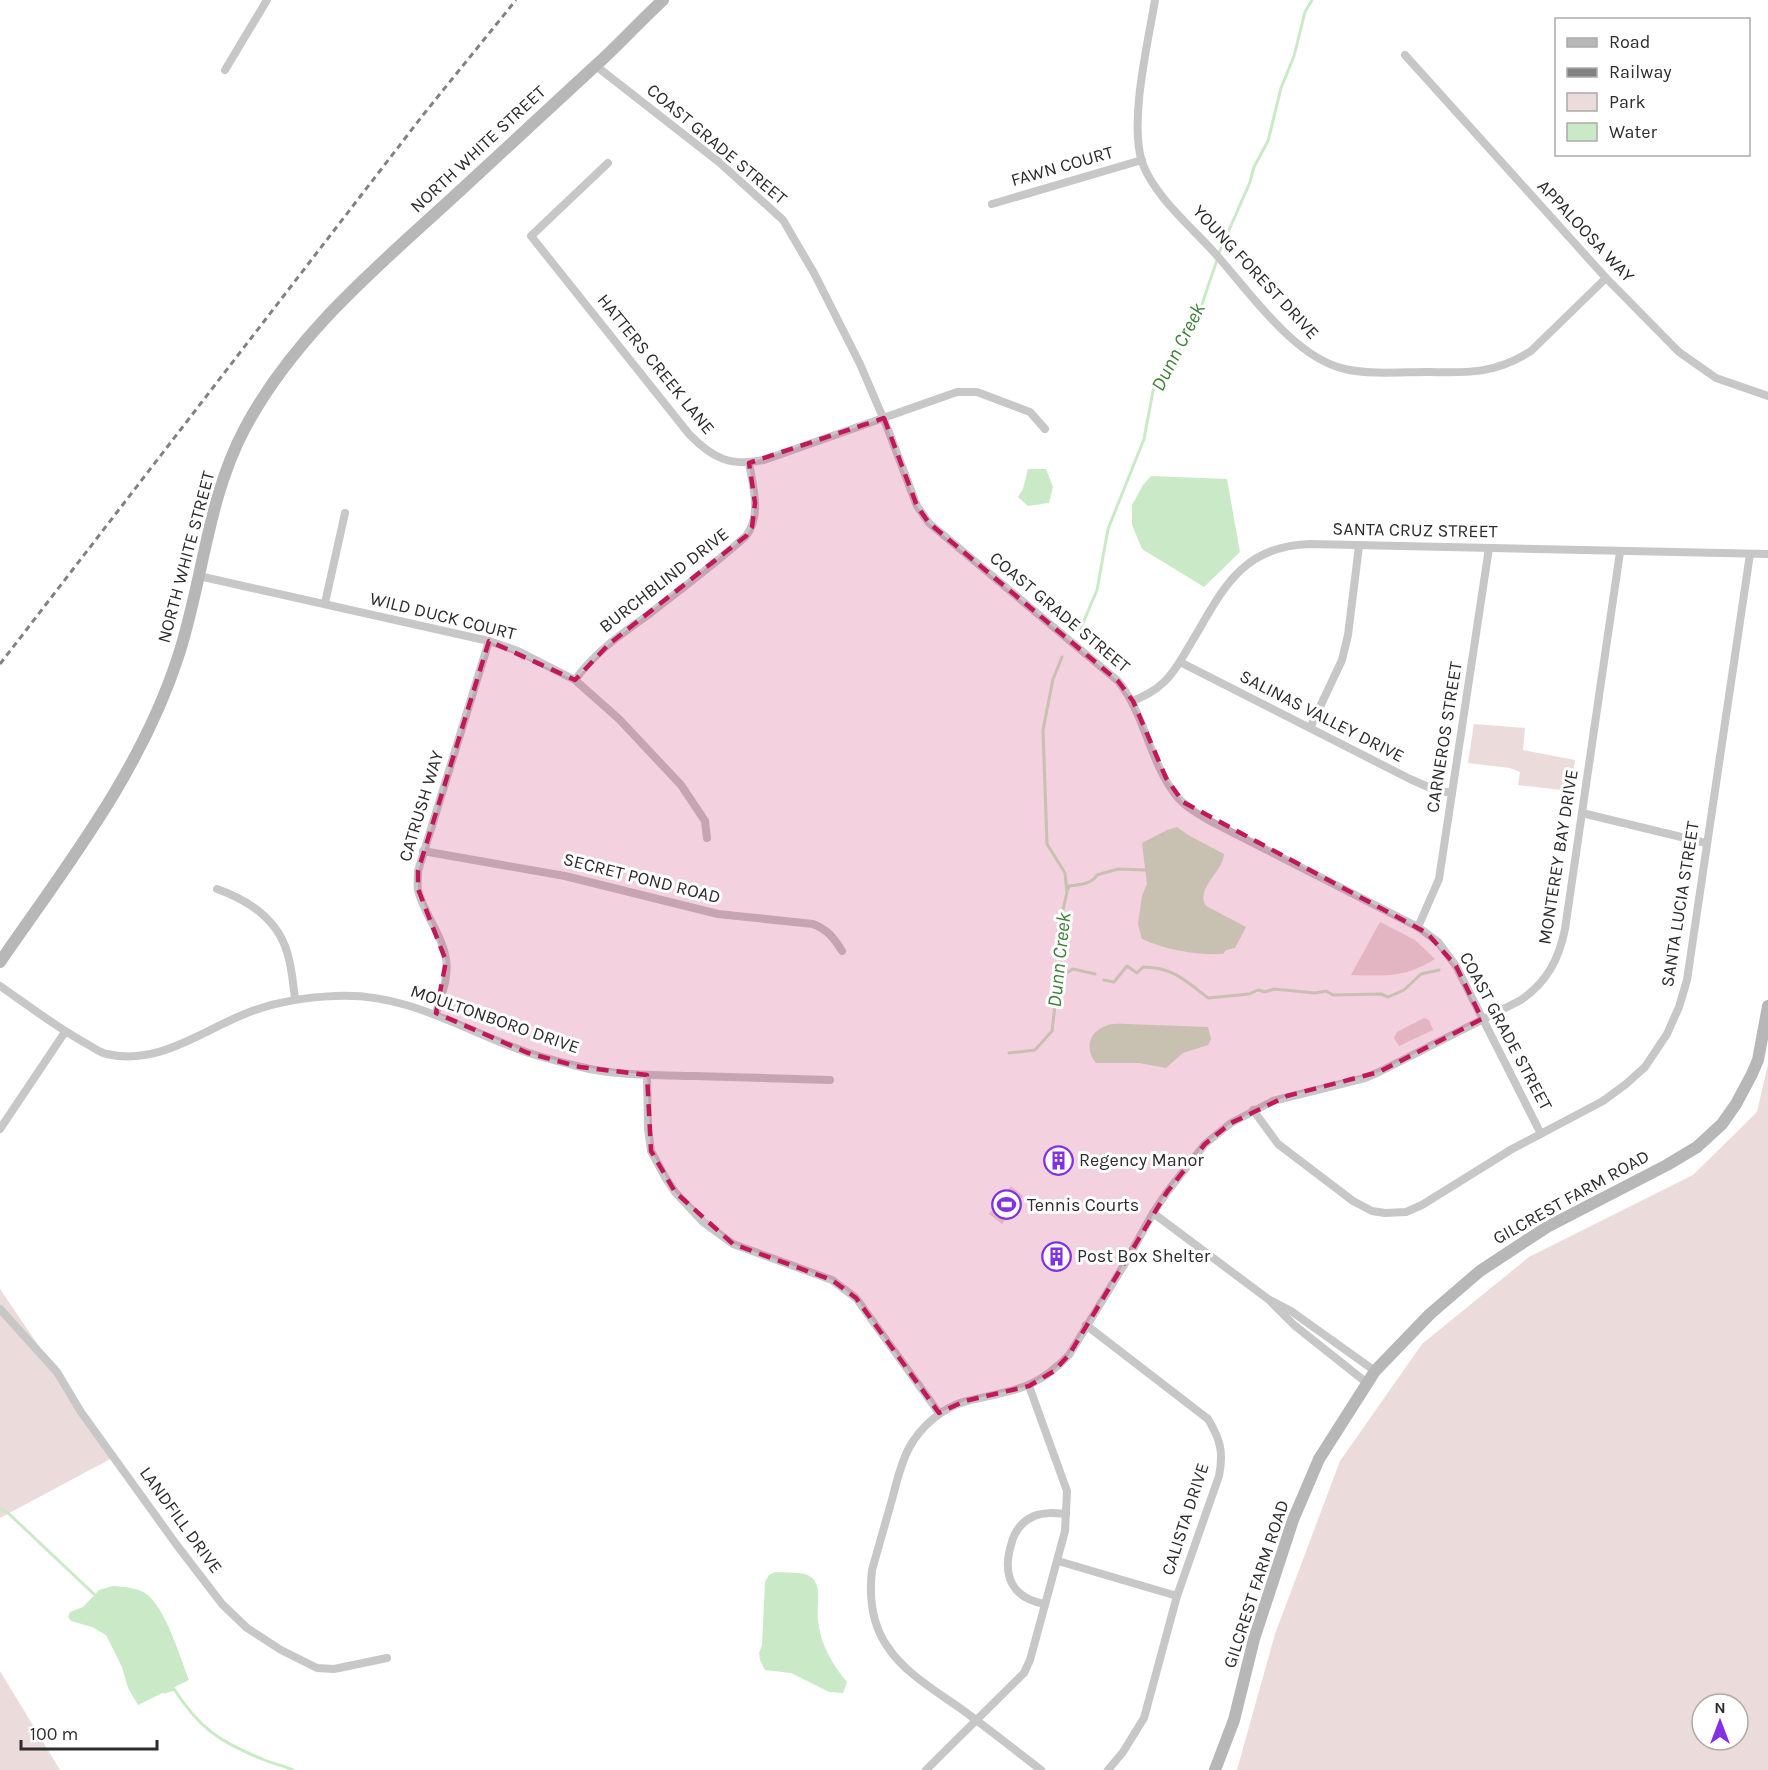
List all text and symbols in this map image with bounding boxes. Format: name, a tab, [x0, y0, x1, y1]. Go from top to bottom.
legend	[1555, 18, 1750, 156]
text: Road	[1609, 31, 1650, 53]
text: Railway	[1609, 61, 1672, 83]
street label: COAST GRADE STREET	[642, 79, 792, 209]
street label: NORTH WHITE STREET	[406, 81, 550, 217]
text: Park	[1609, 91, 1646, 113]
text: Water	[1609, 121, 1657, 143]
street label: FAWN COURT	[1008, 141, 1116, 191]
street label: APPALOOSA WAY	[1533, 175, 1639, 287]
street label: YOUNG FOREST DRIVE	[1188, 200, 1324, 344]
street label: HATTERS CREEK LANE	[592, 289, 720, 439]
water label: Dunn Creek	[1146, 299, 1210, 395]
street label: NORTH WHITE STREET	[152, 469, 220, 645]
street label: SANTA CRUZ STREET	[1332, 518, 1498, 542]
street label: BURCHBLIND DRIVE	[595, 523, 733, 637]
street label: COAST GRADE STREET	[985, 547, 1135, 677]
street label: WILD DUCK COURT	[368, 587, 518, 645]
street label: CARNEROS STREET	[1421, 660, 1467, 814]
street label: SALINAS VALLEY DRIVE	[1236, 665, 1408, 767]
street label: CATRUSH WAY	[394, 748, 448, 864]
street label: MONTEREY BAY DRIVE	[1533, 768, 1583, 946]
street label: SANTA LUCIA STREET	[1656, 820, 1704, 988]
street label: SECRET POND ROAD	[561, 848, 723, 908]
water label: Dunn Creek	[1043, 911, 1076, 1009]
street label: COAST GRADE STREET	[1455, 948, 1557, 1114]
street label: MOULTONBORO DRIVE	[408, 980, 582, 1058]
building icon: Regency Manor	[1042, 1144, 1074, 1176]
street label: GILCREST FARM ROAD	[1489, 1145, 1653, 1249]
place label: Regency Manor	[1079, 1149, 1204, 1171]
sports icon: Tennis Courts	[990, 1189, 1022, 1221]
place label: Tennis Courts	[1027, 1194, 1139, 1216]
building icon: Post Box Shelter	[1040, 1240, 1072, 1272]
place label: Post Box Shelter	[1077, 1245, 1211, 1267]
street label: CALISTA DRIVE	[1156, 1460, 1214, 1578]
street label: LANDFILL DRIVE	[135, 1462, 227, 1578]
street label: GILCREST FARM ROAD	[1218, 1497, 1294, 1671]
north arrow	[1690, 1692, 1750, 1752]
text: N	[1714, 1698, 1726, 1717]
scale bar	[21, 1713, 158, 1751]
text: 100 m	[30, 1723, 78, 1745]

